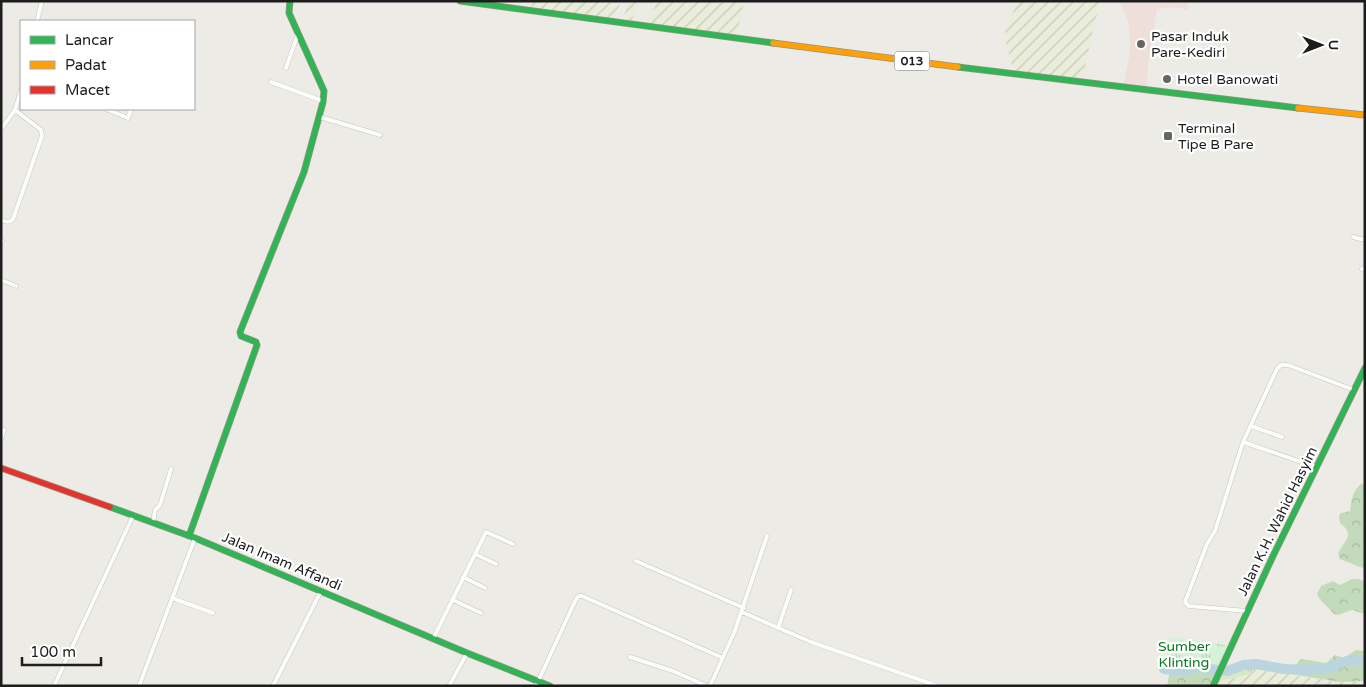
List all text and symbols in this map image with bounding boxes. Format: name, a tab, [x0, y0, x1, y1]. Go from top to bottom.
legend	[20, 20, 195, 110]
north arrow	[1296, 20, 1346, 70]
place label: Pasar Induk Pare-Kediri	[1151, 28, 1229, 61]
text: Lancar	[65, 31, 114, 49]
marker: Pasar Induk Pare-Kediri	[1135, 38, 1147, 50]
text: U	[1325, 40, 1342, 50]
road number: 013	[894, 51, 930, 70]
text: Padat	[65, 56, 107, 74]
place label: Hotel Banowati	[1177, 71, 1278, 88]
marker: Hotel Banowati	[1161, 73, 1173, 85]
text: Macet	[65, 81, 110, 99]
place label: Terminal Tipe B Pare	[1178, 120, 1254, 153]
marker: Terminal Tipe B Pare	[1162, 130, 1174, 142]
street label: Jalan K.H. Wahid Hasyim	[1234, 444, 1321, 599]
street label: Jalan Imam Affandi	[219, 529, 344, 594]
scale bar	[22, 634, 101, 666]
park label: Sumber Klinting	[1158, 638, 1211, 671]
text: 100 m	[30, 643, 76, 661]

